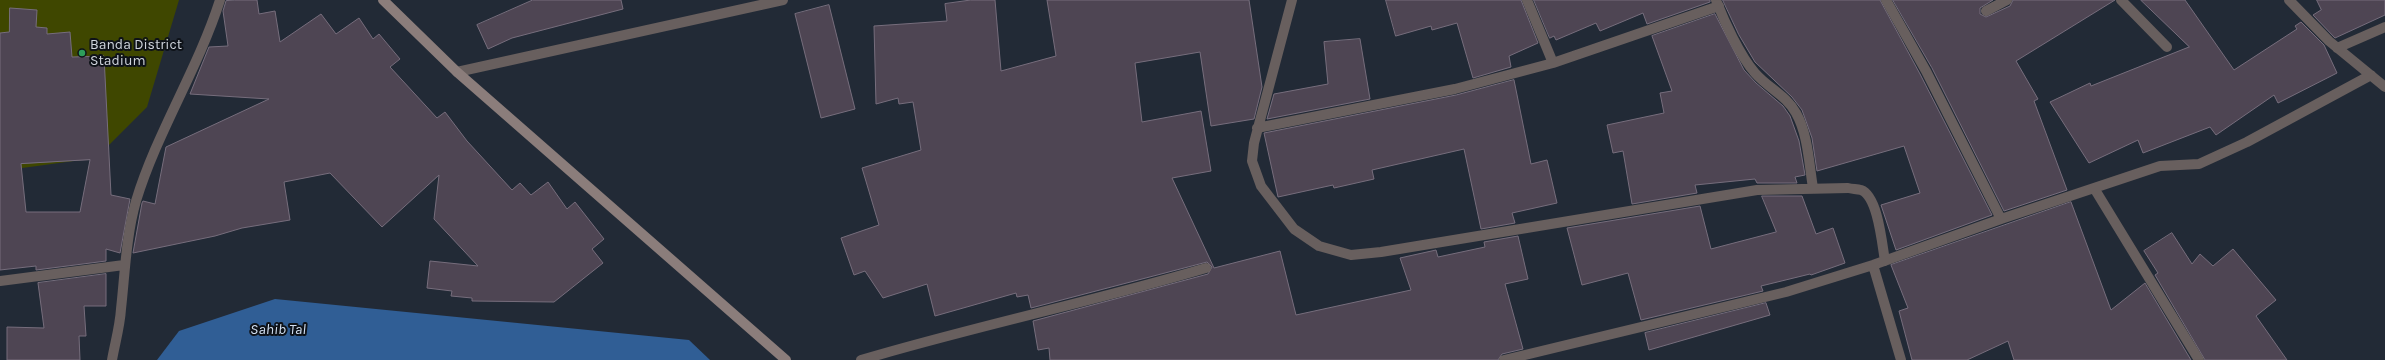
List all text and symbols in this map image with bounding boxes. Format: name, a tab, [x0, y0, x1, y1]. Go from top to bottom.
place label: Banda District Stadium	[90, 37, 182, 70]
marker: Banda District Stadium	[77, 48, 87, 58]
water label: Sahib Tal	[250, 321, 306, 339]

